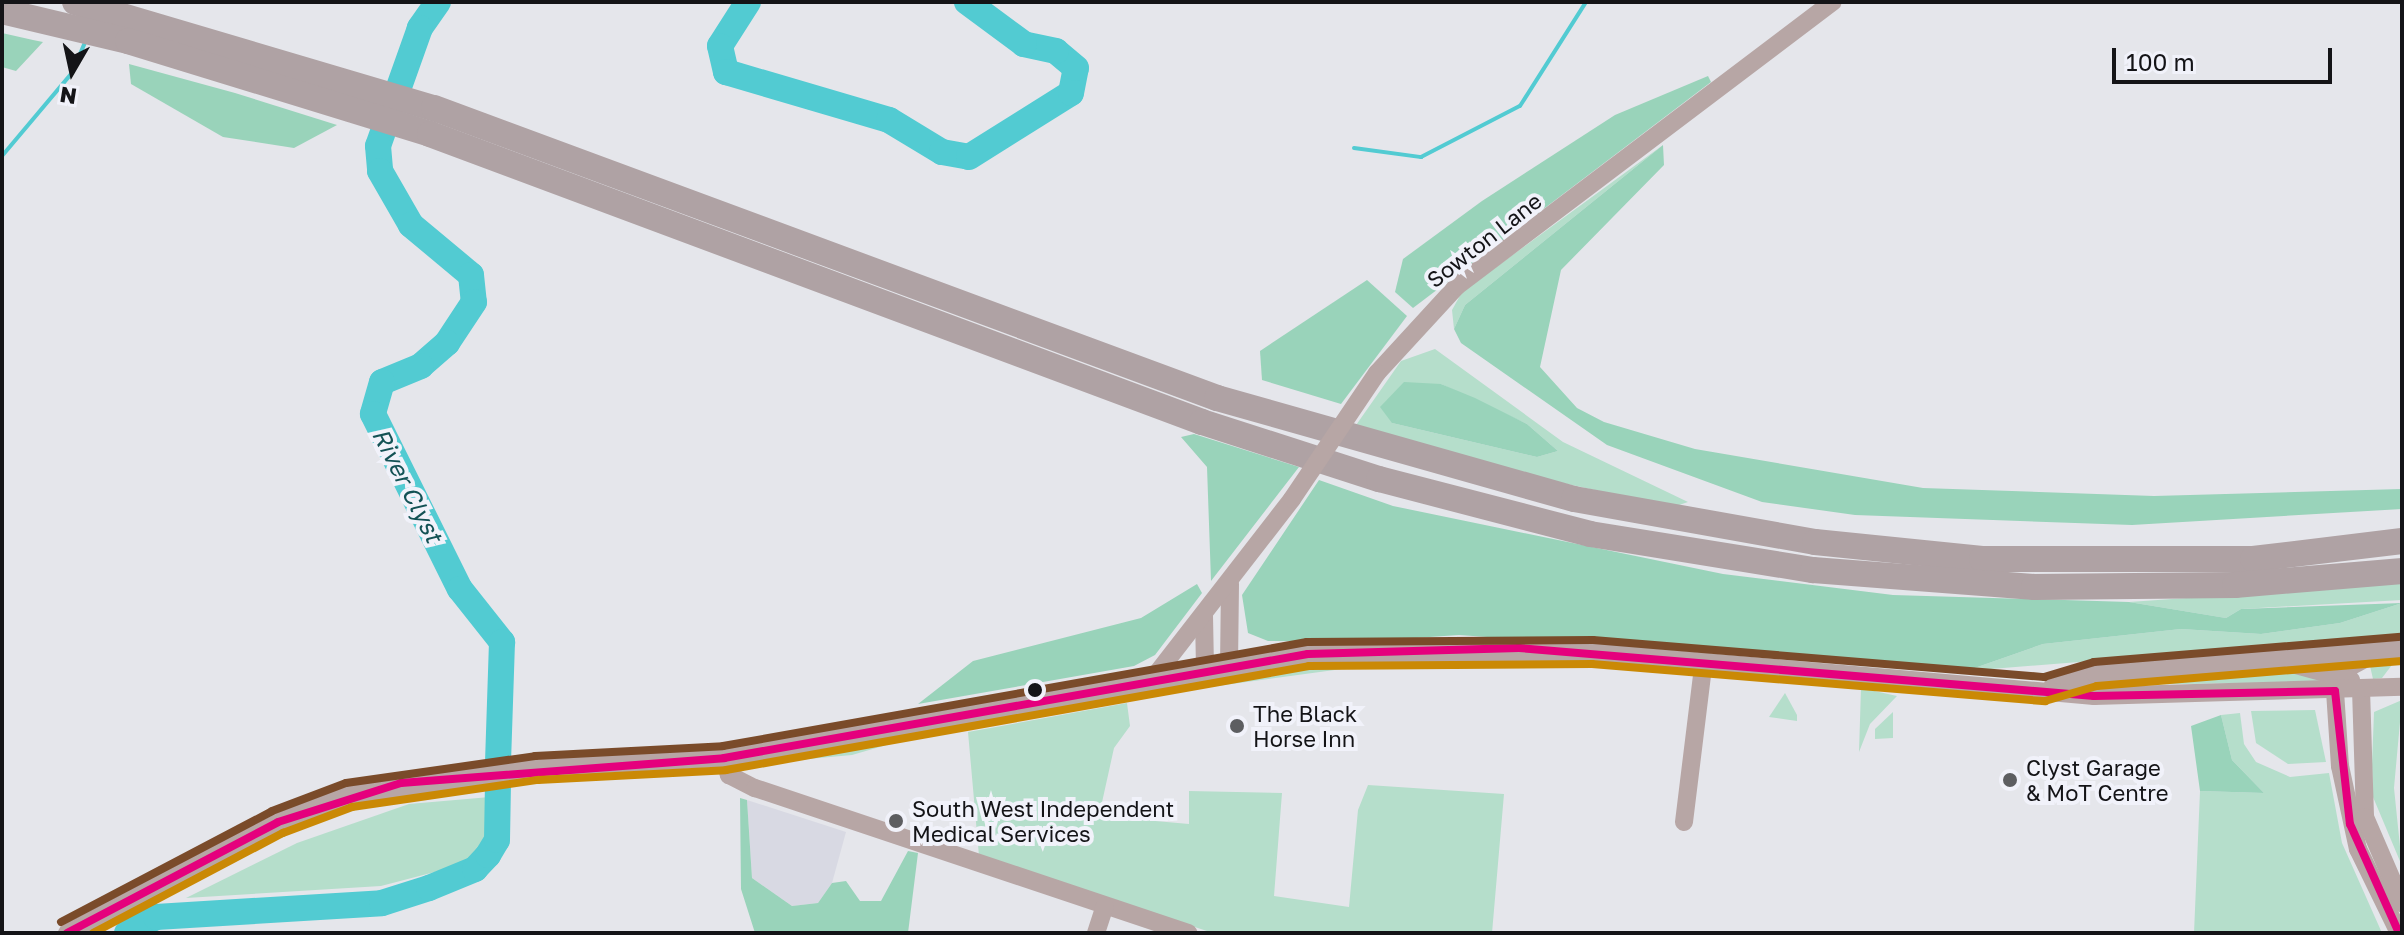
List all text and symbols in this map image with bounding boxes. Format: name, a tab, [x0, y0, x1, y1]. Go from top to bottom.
north arrow	[32, 32, 112, 112]
scale bar	[2116, 32, 2336, 82]
text: 100 m	[2126, 47, 2195, 76]
text: N	[58, 82, 79, 111]
street label: Sowton Lane	[1422, 187, 1546, 293]
water label: River Clyst	[367, 423, 449, 547]
unlabelled marker	[1027, 682, 1043, 698]
place label: The Black Horse Inn	[1253, 700, 1357, 752]
marker: The Black Horse Inn	[1228, 717, 1246, 735]
place label: Clyst Garage & MoT Centre	[2026, 754, 2168, 806]
marker: Clyst Garage & MoT Centre	[2001, 771, 2019, 789]
place label: South West Independent Medical Services	[912, 795, 1174, 846]
marker: South West Independent Medical Services	[887, 812, 905, 830]

